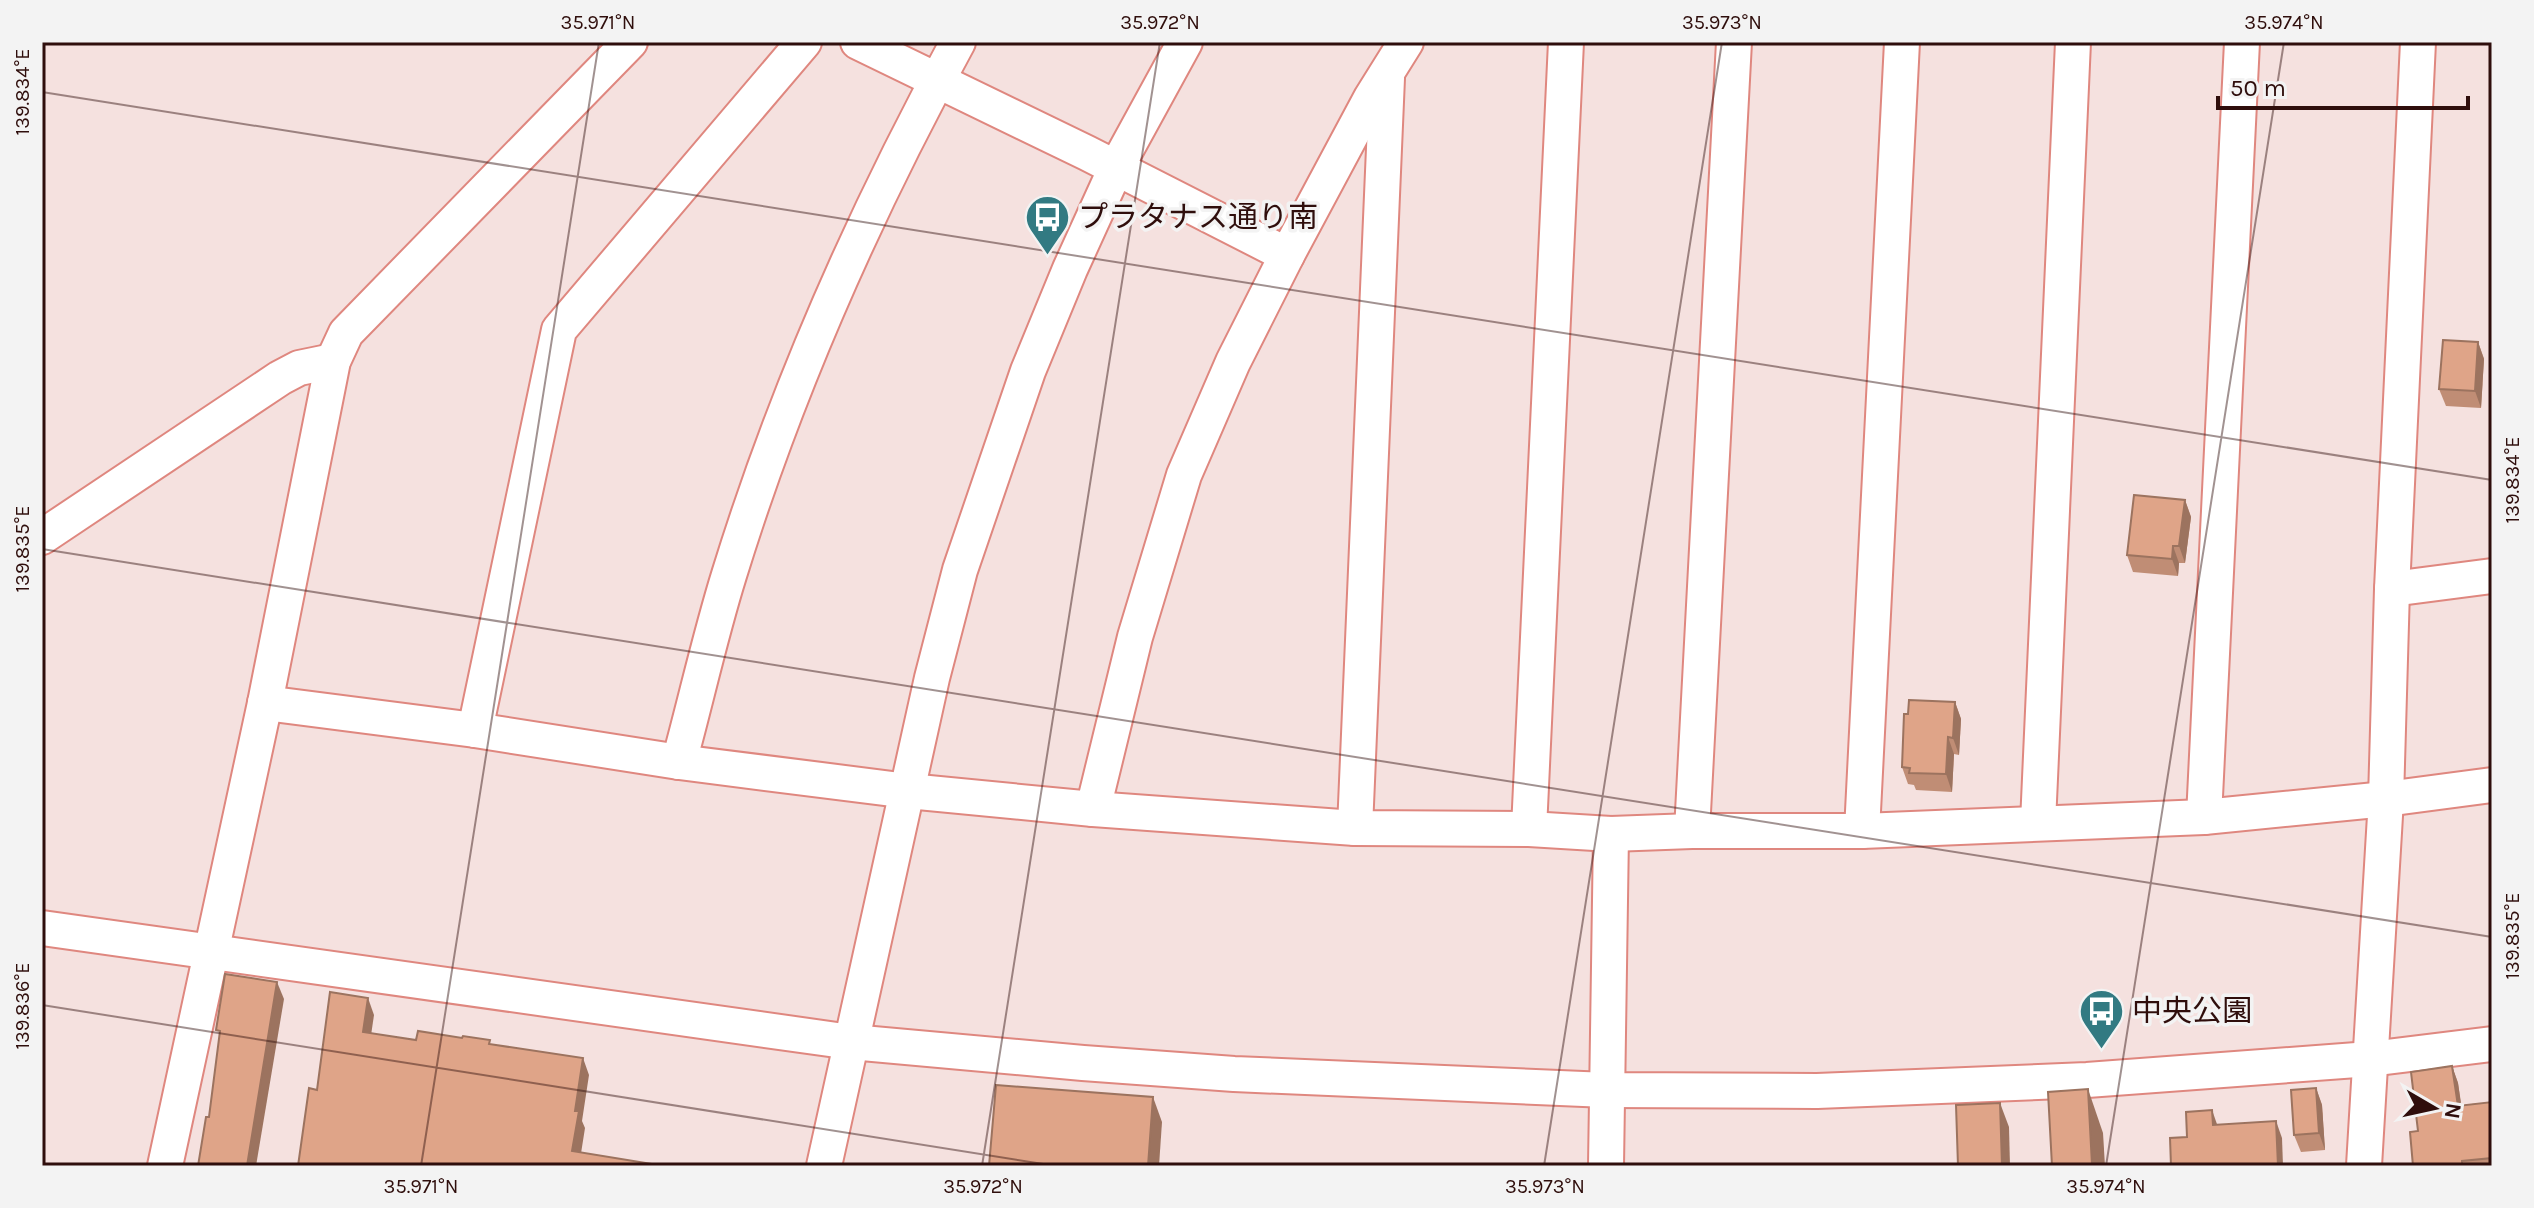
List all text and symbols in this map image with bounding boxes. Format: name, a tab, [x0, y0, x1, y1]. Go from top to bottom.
text: 35.971°N	[561, 11, 635, 34]
text: 35.972°N	[1120, 11, 1200, 34]
text: 35.973°N	[1682, 11, 1762, 34]
text: 35.974°N	[2244, 11, 2324, 34]
text: 139.834°E	[11, 49, 34, 135]
scale bar	[2218, 60, 2468, 110]
text: 50 m	[2230, 74, 2286, 102]
bus stop icon: プラタナス通り南	[1023, 193, 1071, 256]
place label: プラタナス通り南	[1078, 199, 1318, 235]
text: 139.834°E	[2501, 437, 2524, 523]
text: 139.835°E	[11, 505, 34, 593]
text: 139.835°E	[2501, 892, 2524, 980]
text: 139.836°E	[11, 962, 34, 1050]
bus stop icon: 中央公園	[2077, 987, 2125, 1050]
place label: 中央公園	[2132, 993, 2252, 1029]
north arrow	[2394, 1068, 2474, 1148]
text: N	[2439, 1101, 2467, 1121]
text: 35.971°N	[384, 1175, 458, 1198]
text: 35.972°N	[943, 1175, 1023, 1198]
text: 35.973°N	[1505, 1175, 1585, 1198]
text: 35.974°N	[2066, 1175, 2146, 1198]

